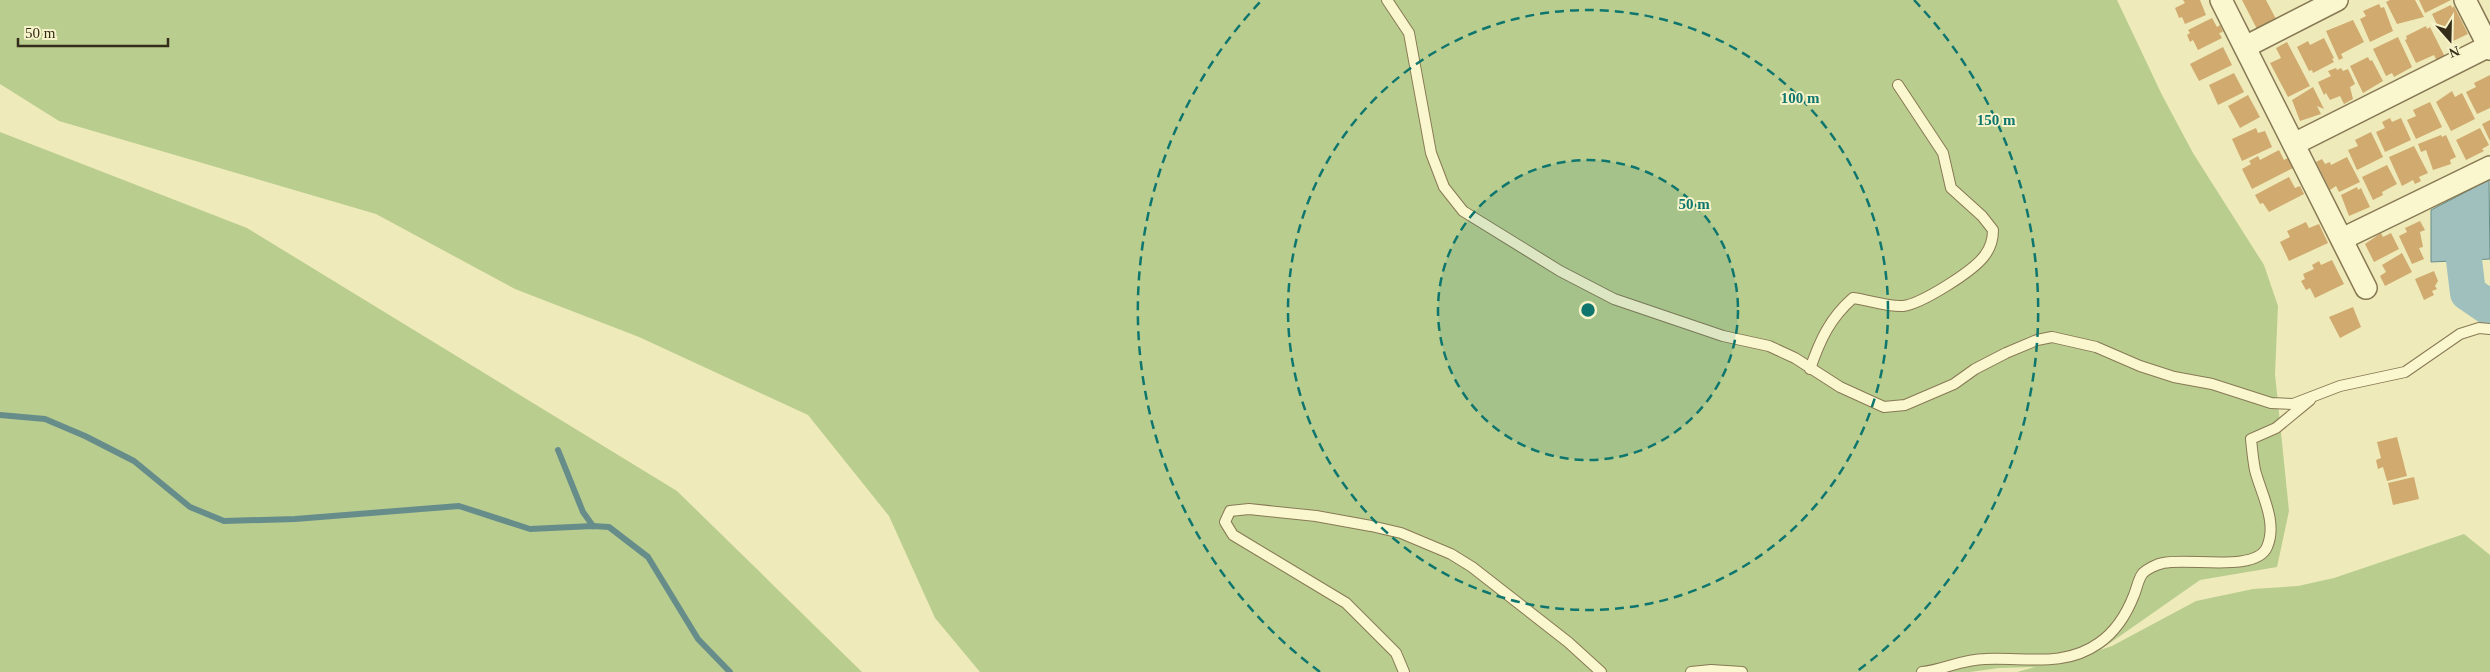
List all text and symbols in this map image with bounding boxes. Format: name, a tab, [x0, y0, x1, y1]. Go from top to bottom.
scale bar	[18, 15, 168, 47]
north arrow	[2425, 15, 2475, 65]
text: 50 m	[25, 25, 56, 41]
text: N	[2447, 43, 2462, 61]
text: 100 m	[1781, 90, 1820, 106]
text: 150 m	[1977, 112, 2016, 128]
text: 50 m	[1678, 196, 1710, 212]
centre of rings	[1579, 301, 1597, 319]

